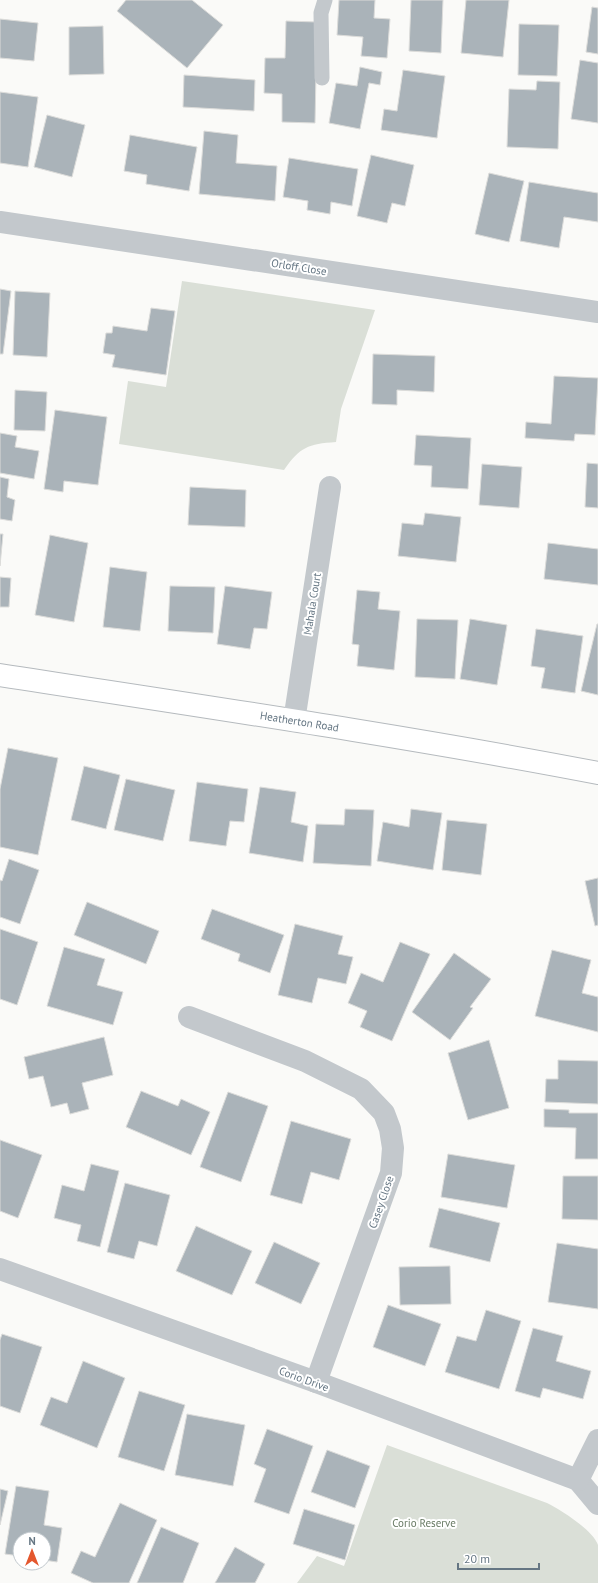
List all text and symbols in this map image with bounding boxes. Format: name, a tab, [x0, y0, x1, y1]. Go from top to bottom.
street label: Orloff Close	[270, 256, 328, 278]
street label: Mahala Court	[300, 572, 324, 636]
street label: Heatherton Road	[259, 708, 340, 735]
street label: Casey Close	[365, 1173, 397, 1230]
street label: Corio Drive	[277, 1364, 331, 1395]
park label: Corio Reserve	[392, 1516, 456, 1530]
north arrow	[12, 1531, 52, 1571]
text: N	[28, 1534, 36, 1548]
scale bar	[458, 1545, 539, 1571]
text: 20 m	[464, 1551, 490, 1566]

